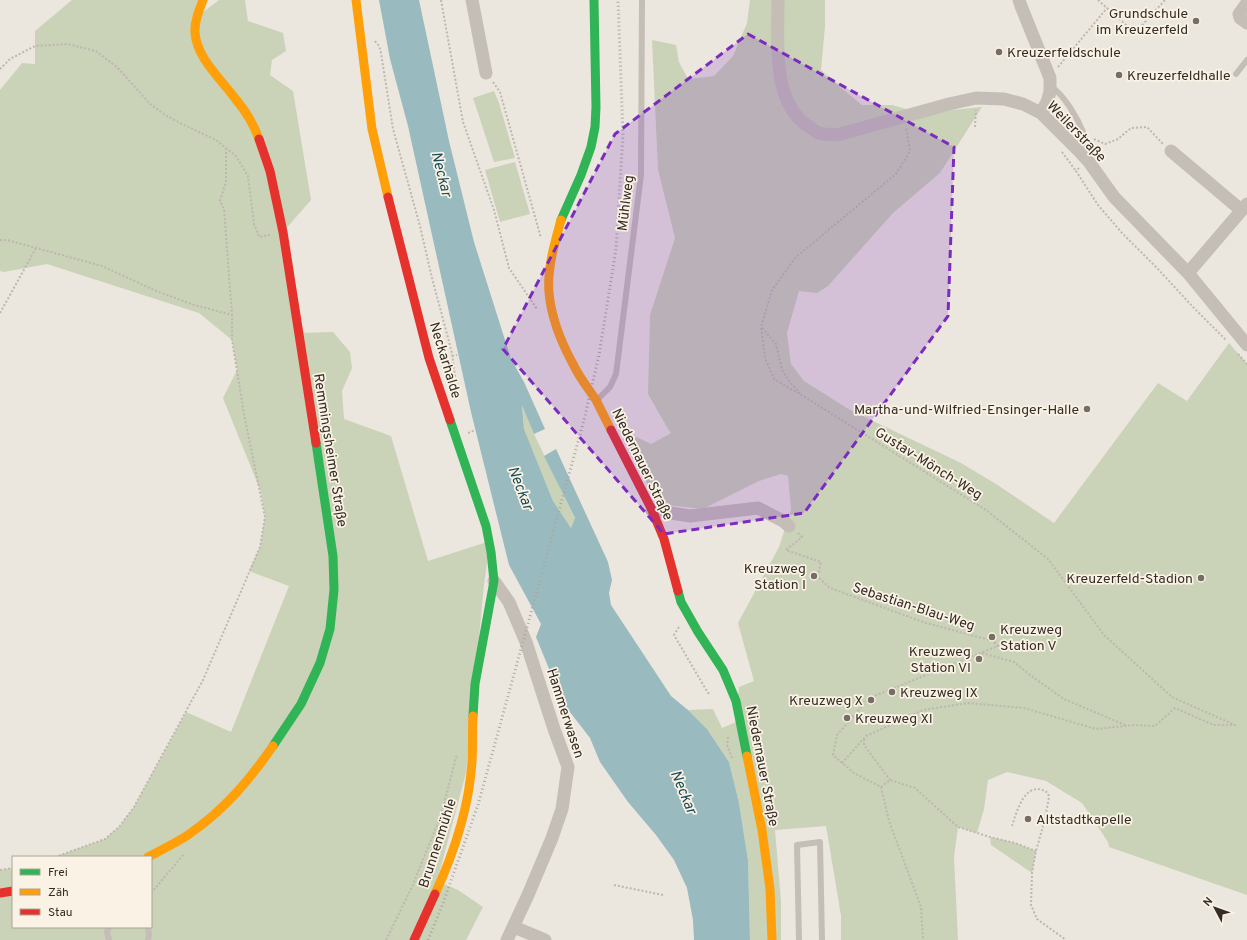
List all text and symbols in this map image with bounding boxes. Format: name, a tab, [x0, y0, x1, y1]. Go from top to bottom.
place label: Grundschule im Kreuzerfeld	[1096, 6, 1188, 39]
marker: Grundschule im Kreuzerfeld	[1191, 16, 1201, 26]
place label: Kreuzerfeldschule	[1007, 45, 1121, 62]
marker: Kreuzerfeldschule	[994, 47, 1004, 57]
place label: Kreuzerfeldhalle	[1127, 68, 1230, 85]
marker: Kreuzerfeldhalle	[1114, 70, 1124, 80]
street label: Weilerstraße	[1043, 98, 1109, 166]
water label: Neckar	[426, 150, 456, 200]
street label: Mühlweg	[615, 174, 638, 232]
street label: Neckarhalde	[425, 320, 464, 401]
street label: Remmingsheimer Straße	[309, 372, 350, 528]
place label: Martha-und-Wilfried-Ensinger-Halle	[854, 402, 1079, 419]
marker: Martha-und-Wilfried-Ensinger-Halle	[1082, 404, 1092, 414]
street label: Niedernauer Straße	[607, 406, 676, 523]
street label: Gustav-Mönch-Weg	[871, 424, 985, 504]
water label: Neckar	[503, 464, 537, 515]
place label: Kreuzweg Station I	[744, 561, 806, 594]
marker: Kreuzweg Station I	[809, 571, 819, 581]
place label: Kreuzerfeld-Stadion	[1066, 571, 1193, 588]
marker: Kreuzerfeld-Stadion	[1196, 573, 1206, 583]
street label: Sebastian-Blau-Weg	[850, 580, 977, 635]
place label: Kreuzweg Station V	[1000, 622, 1062, 655]
marker: Kreuzweg Station V	[987, 632, 997, 642]
place label: Kreuzweg Station VI	[909, 644, 971, 677]
marker: Kreuzweg Station VI	[974, 654, 984, 664]
street label: Hammerwasen	[542, 666, 587, 761]
place label: Kreuzweg IX	[900, 685, 978, 702]
marker: Kreuzweg IX	[887, 687, 897, 697]
place label: Kreuzweg X	[789, 693, 863, 710]
marker: Kreuzweg X	[866, 695, 876, 705]
street label: Niedernauer Straße	[741, 705, 782, 828]
place label: Kreuzweg XI	[855, 711, 933, 728]
marker: Kreuzweg XI	[842, 713, 852, 723]
water label: Neckar	[665, 768, 701, 819]
street label: Brunnenmühle	[416, 797, 461, 890]
place label: Altstadtkapelle	[1036, 812, 1132, 829]
marker: Altstadtkapelle	[1023, 814, 1033, 824]
legend	[12, 856, 152, 928]
text: Frei	[48, 865, 68, 881]
text: Zäh	[48, 885, 69, 901]
north arrow	[1195, 888, 1235, 928]
text: N	[1200, 895, 1216, 910]
text: Stau	[48, 905, 73, 921]

